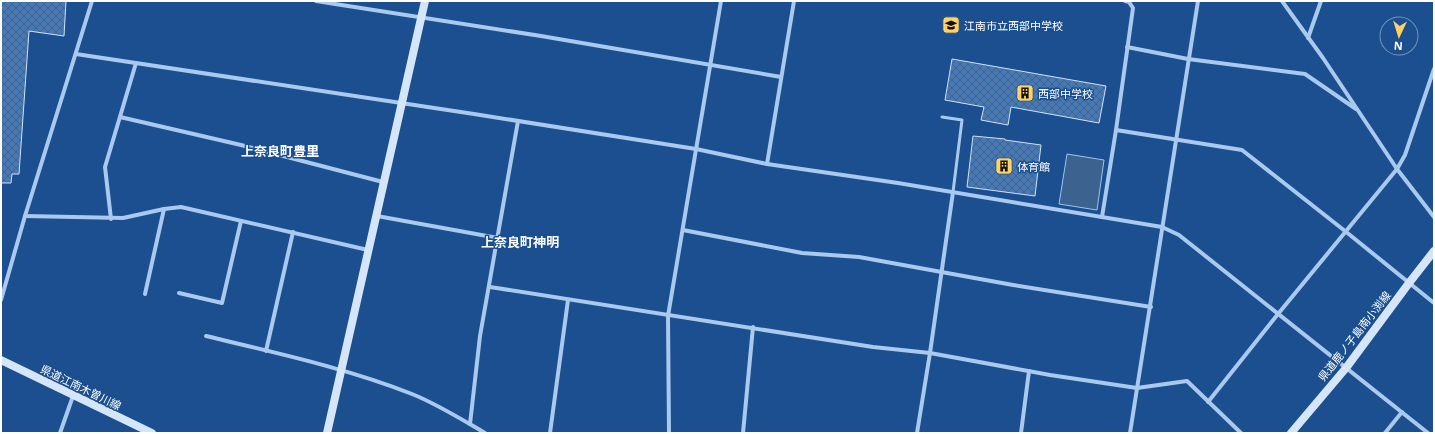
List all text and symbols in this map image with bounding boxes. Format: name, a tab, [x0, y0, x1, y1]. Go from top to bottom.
school or university icon: 江南市立西部中学校	[941, 15, 961, 35]
north arrow	[1379, 16, 1419, 56]
place label: 江南市立西部中学校	[964, 18, 1063, 33]
text: N	[1393, 39, 1403, 54]
building icon: 西部中学校	[1015, 83, 1035, 103]
place label: 西部中学校	[1038, 86, 1093, 101]
district label: 上奈良町豊里	[241, 142, 319, 160]
building icon: 体育館	[994, 156, 1014, 176]
place label: 体育館	[1017, 159, 1050, 174]
district label: 上奈良町神明	[481, 233, 559, 251]
street label: 県道鹿ノ子島南小渕線	[1314, 288, 1394, 384]
street label: 県道江南木曽川線	[38, 361, 124, 413]

